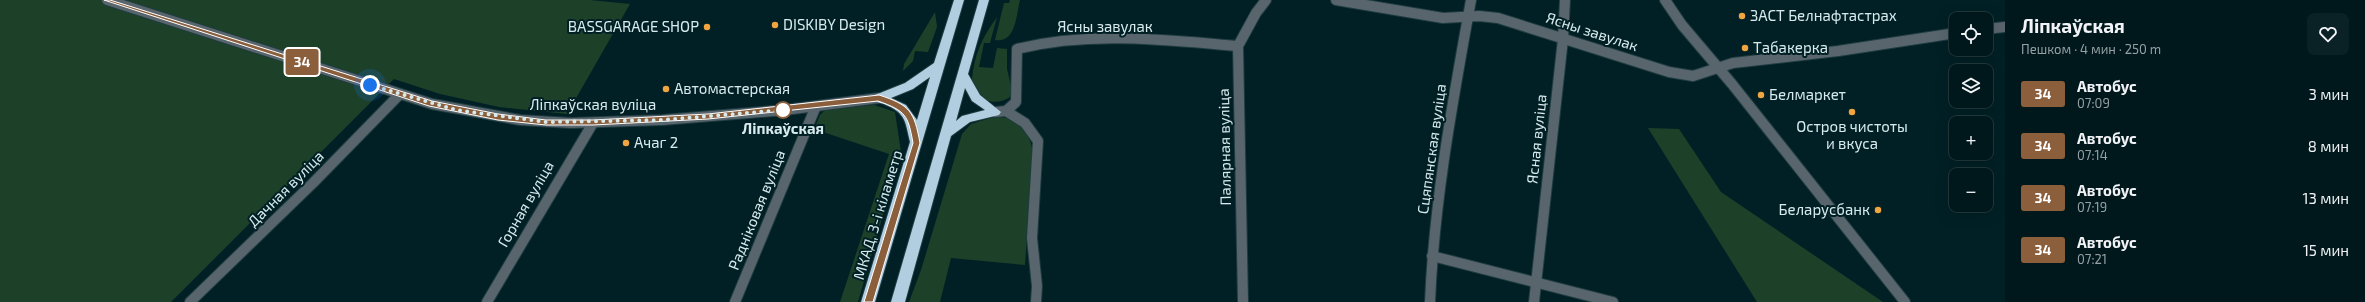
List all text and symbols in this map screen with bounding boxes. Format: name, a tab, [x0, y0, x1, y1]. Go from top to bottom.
place label: ЗАСТ Белнафтастрах	[1750, 6, 1897, 24]
street label: Ясны завулак	[1544, 8, 1641, 55]
marker: ЗАСТ Белнафтастрах	[1737, 11, 1747, 21]
map controls	[1949, 12, 1993, 212]
button: locate	[1949, 12, 1993, 56]
button: heart	[2307, 13, 2349, 55]
text: Ліпкаўская	[2021, 14, 2125, 37]
place label: DISKIBY Design	[783, 15, 885, 33]
place label: BASSGARAGE SHOP	[568, 17, 699, 35]
street label: Ясны завулак	[1057, 17, 1153, 36]
marker: DISKIBY Design	[770, 20, 780, 30]
marker: BASSGARAGE SHOP	[702, 22, 712, 32]
place label: Табакерка	[1753, 38, 1828, 56]
text: Пешком · 4 мин · 250 m	[2021, 41, 2161, 57]
marker: Табакерка	[1740, 43, 1750, 53]
line badge: 34	[284, 49, 320, 75]
text: 34	[294, 53, 310, 70]
button: layers	[1949, 64, 1993, 108]
your location	[360, 75, 380, 95]
text: Автобус	[2077, 77, 2137, 95]
place label: Автомастерская	[674, 79, 790, 97]
street label: Сцяпянская вуліца	[1413, 83, 1450, 215]
marker: Автомастерская	[661, 84, 671, 94]
place label: Белмаркет	[1769, 85, 1846, 103]
text: 34	[2035, 85, 2051, 102]
text: 3 мин	[2309, 85, 2349, 103]
street label: Палярная вуліца	[1214, 88, 1235, 206]
marker: Белмаркет	[1756, 90, 1766, 100]
street label: Ясная вуліца	[1522, 93, 1551, 185]
street label: Ліпкаўская вуліца	[530, 95, 656, 114]
text: 07:09	[2077, 95, 2110, 111]
marker: Ліпкаўская	[774, 101, 792, 119]
marker: Остров чистоты и вкуса	[1847, 107, 1857, 117]
button: +	[1949, 116, 1993, 160]
place label: Остров чистоты и вкуса	[1796, 117, 1908, 153]
place label: Ліпкаўская	[742, 119, 824, 137]
text: Автобус	[2077, 129, 2137, 147]
place label: Ачаг 2	[634, 133, 678, 151]
text: 34	[2035, 137, 2051, 154]
text: 8 мин	[2308, 137, 2349, 155]
marker: Ачаг 2	[621, 138, 631, 148]
street label: Дачная вуліца	[243, 146, 328, 231]
street label: Радніковая вуліца	[724, 147, 789, 273]
text: 07:14	[2077, 147, 2108, 163]
street label: МКАД, 3-і кіламетр	[849, 148, 905, 282]
street label: Горная вуліца	[493, 157, 558, 250]
button: −	[1949, 168, 1993, 212]
text: Автобус	[2077, 181, 2137, 199]
text: 34	[2035, 189, 2051, 206]
text: 13 мин	[2303, 189, 2349, 207]
text: 07:19	[2077, 199, 2107, 215]
place label: Беларусбанк	[1779, 200, 1870, 219]
marker: Беларусбанк	[1873, 205, 1883, 215]
text: Автобус	[2077, 233, 2137, 251]
text: 34	[2035, 241, 2051, 258]
text: 15 мин	[2303, 241, 2349, 259]
text: 07:21	[2077, 251, 2107, 267]

